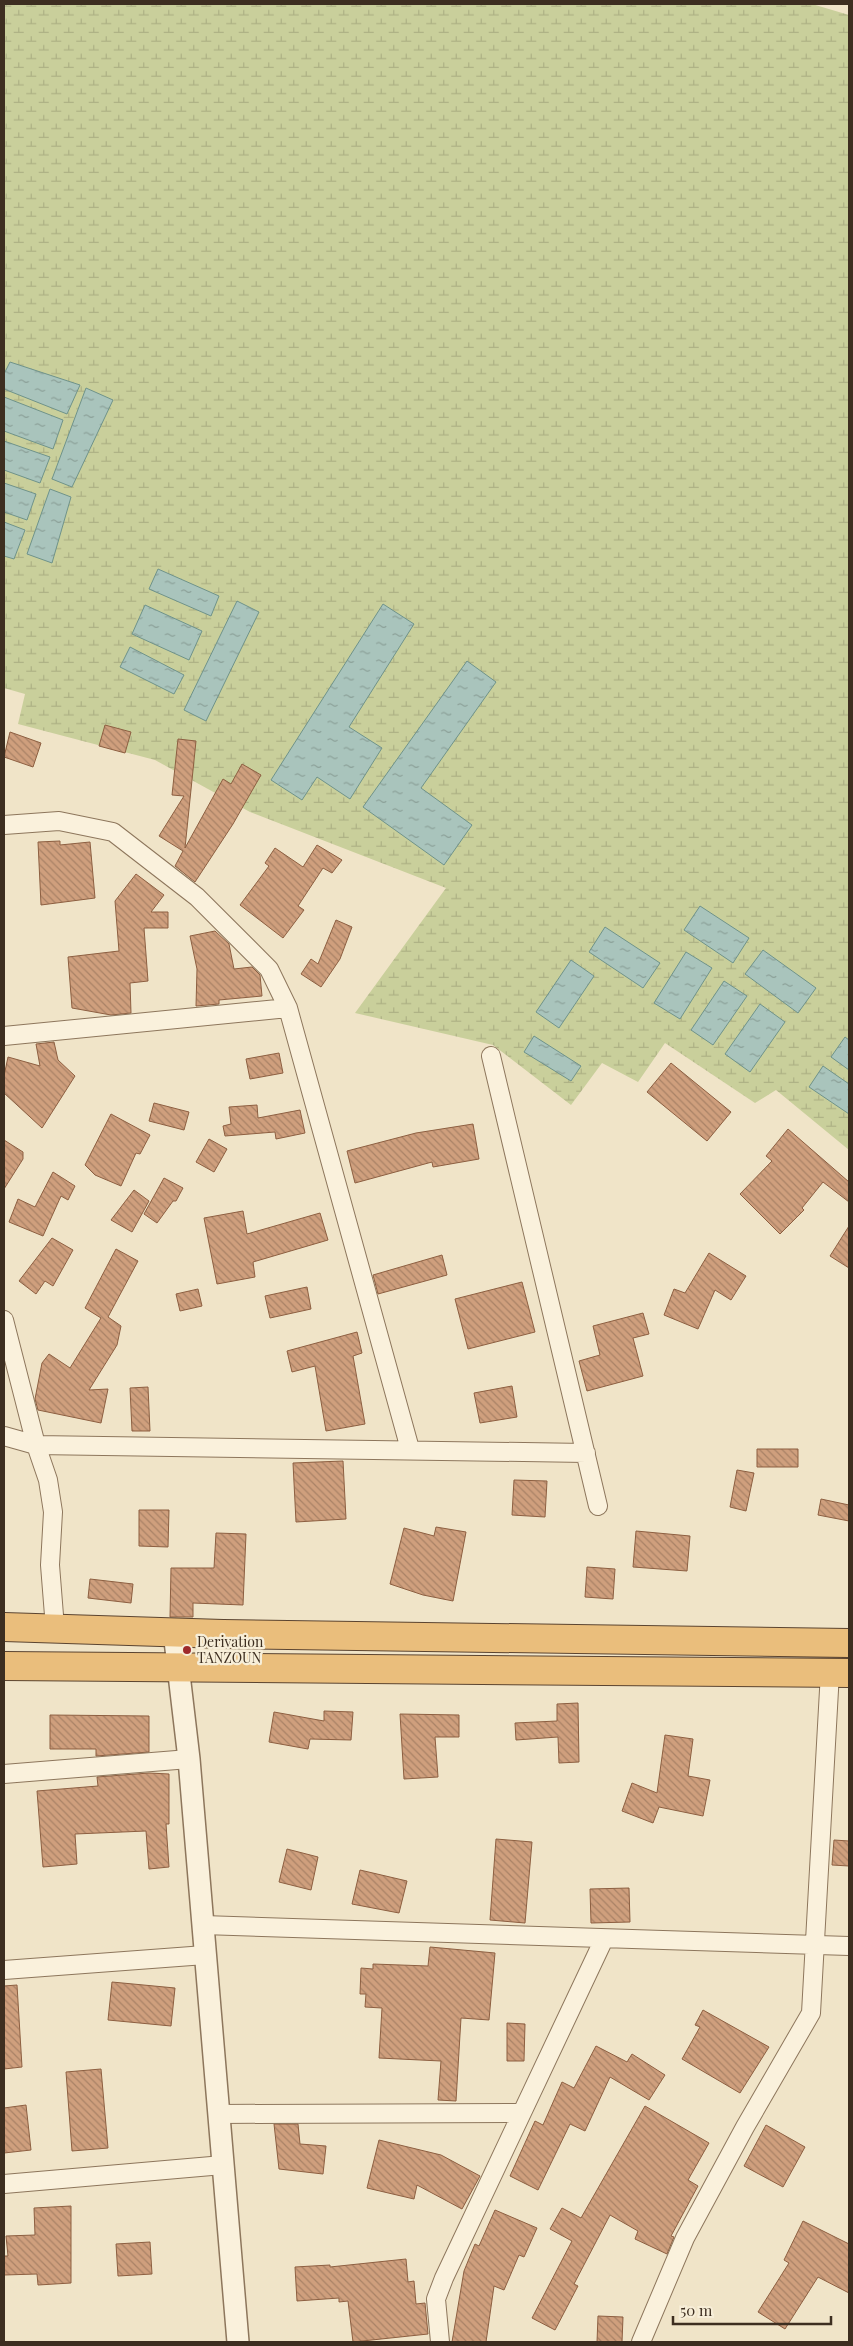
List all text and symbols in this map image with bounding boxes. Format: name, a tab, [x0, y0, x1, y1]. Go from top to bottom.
place label: Derivation TANZOUN	[197, 1632, 264, 1667]
marker: Derivation TANZOUN	[181, 1644, 193, 1656]
scale bar	[673, 2294, 830, 2326]
text: 50 m	[680, 2300, 713, 2320]

